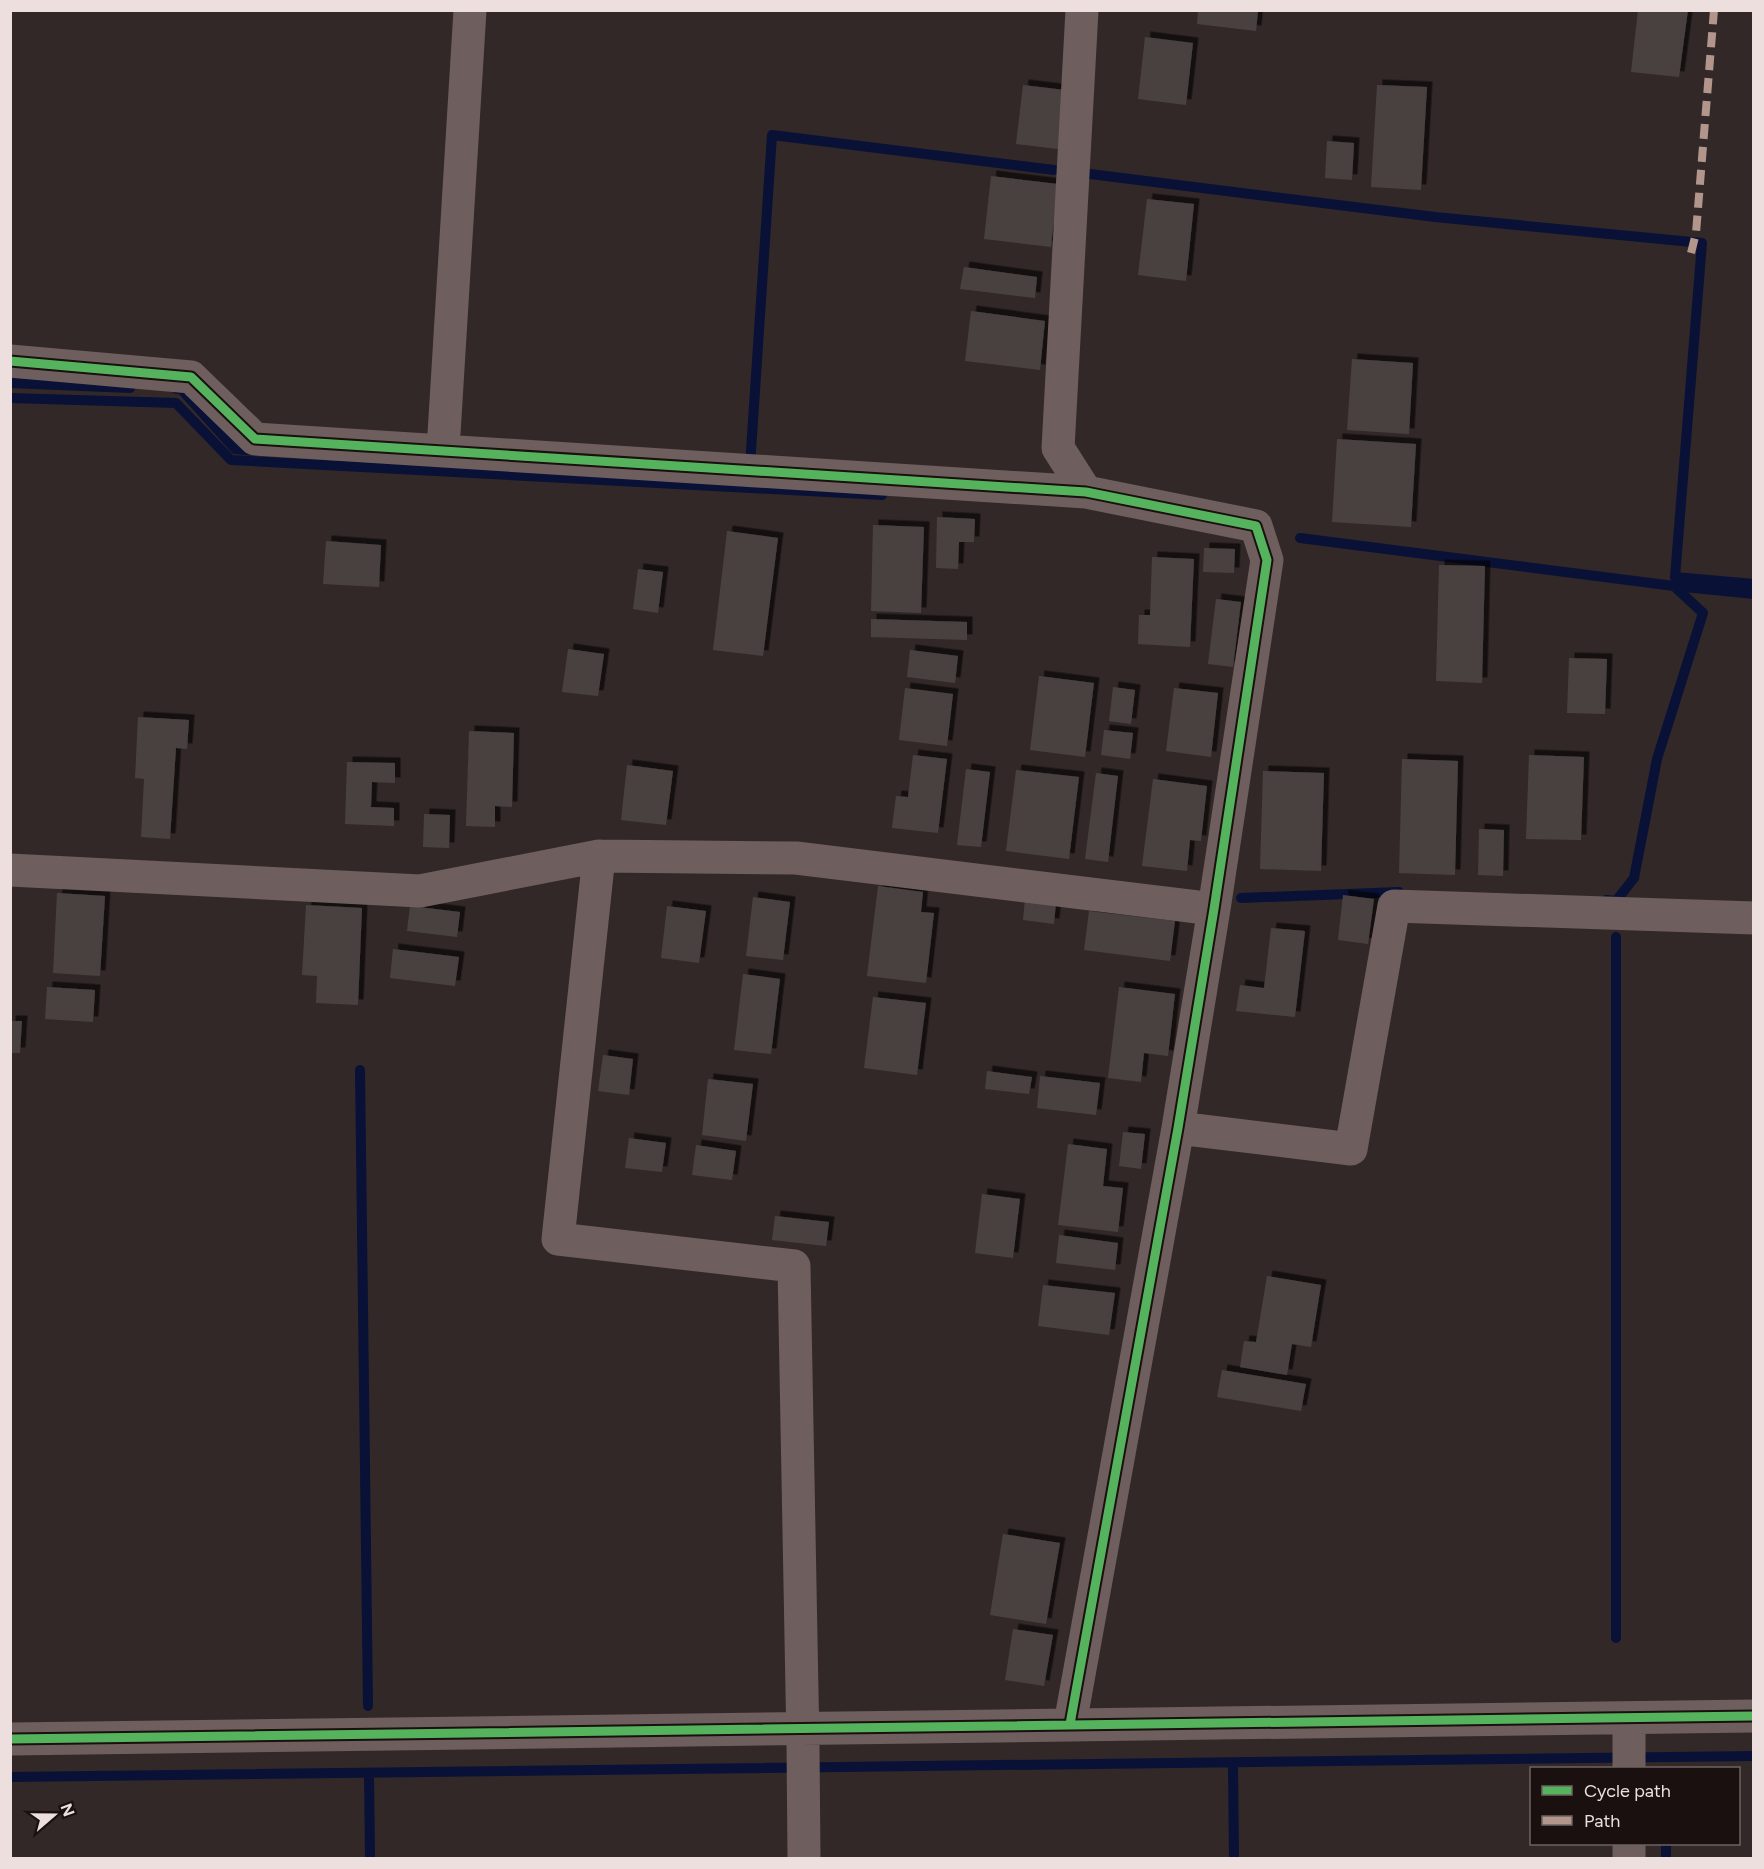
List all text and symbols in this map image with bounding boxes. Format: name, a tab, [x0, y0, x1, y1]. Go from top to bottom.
legend	[1530, 1767, 1740, 1845]
text: Cycle path	[1584, 1780, 1671, 1802]
north arrow	[24, 1785, 84, 1845]
text: N	[57, 1801, 79, 1819]
text: Path	[1584, 1810, 1620, 1832]

